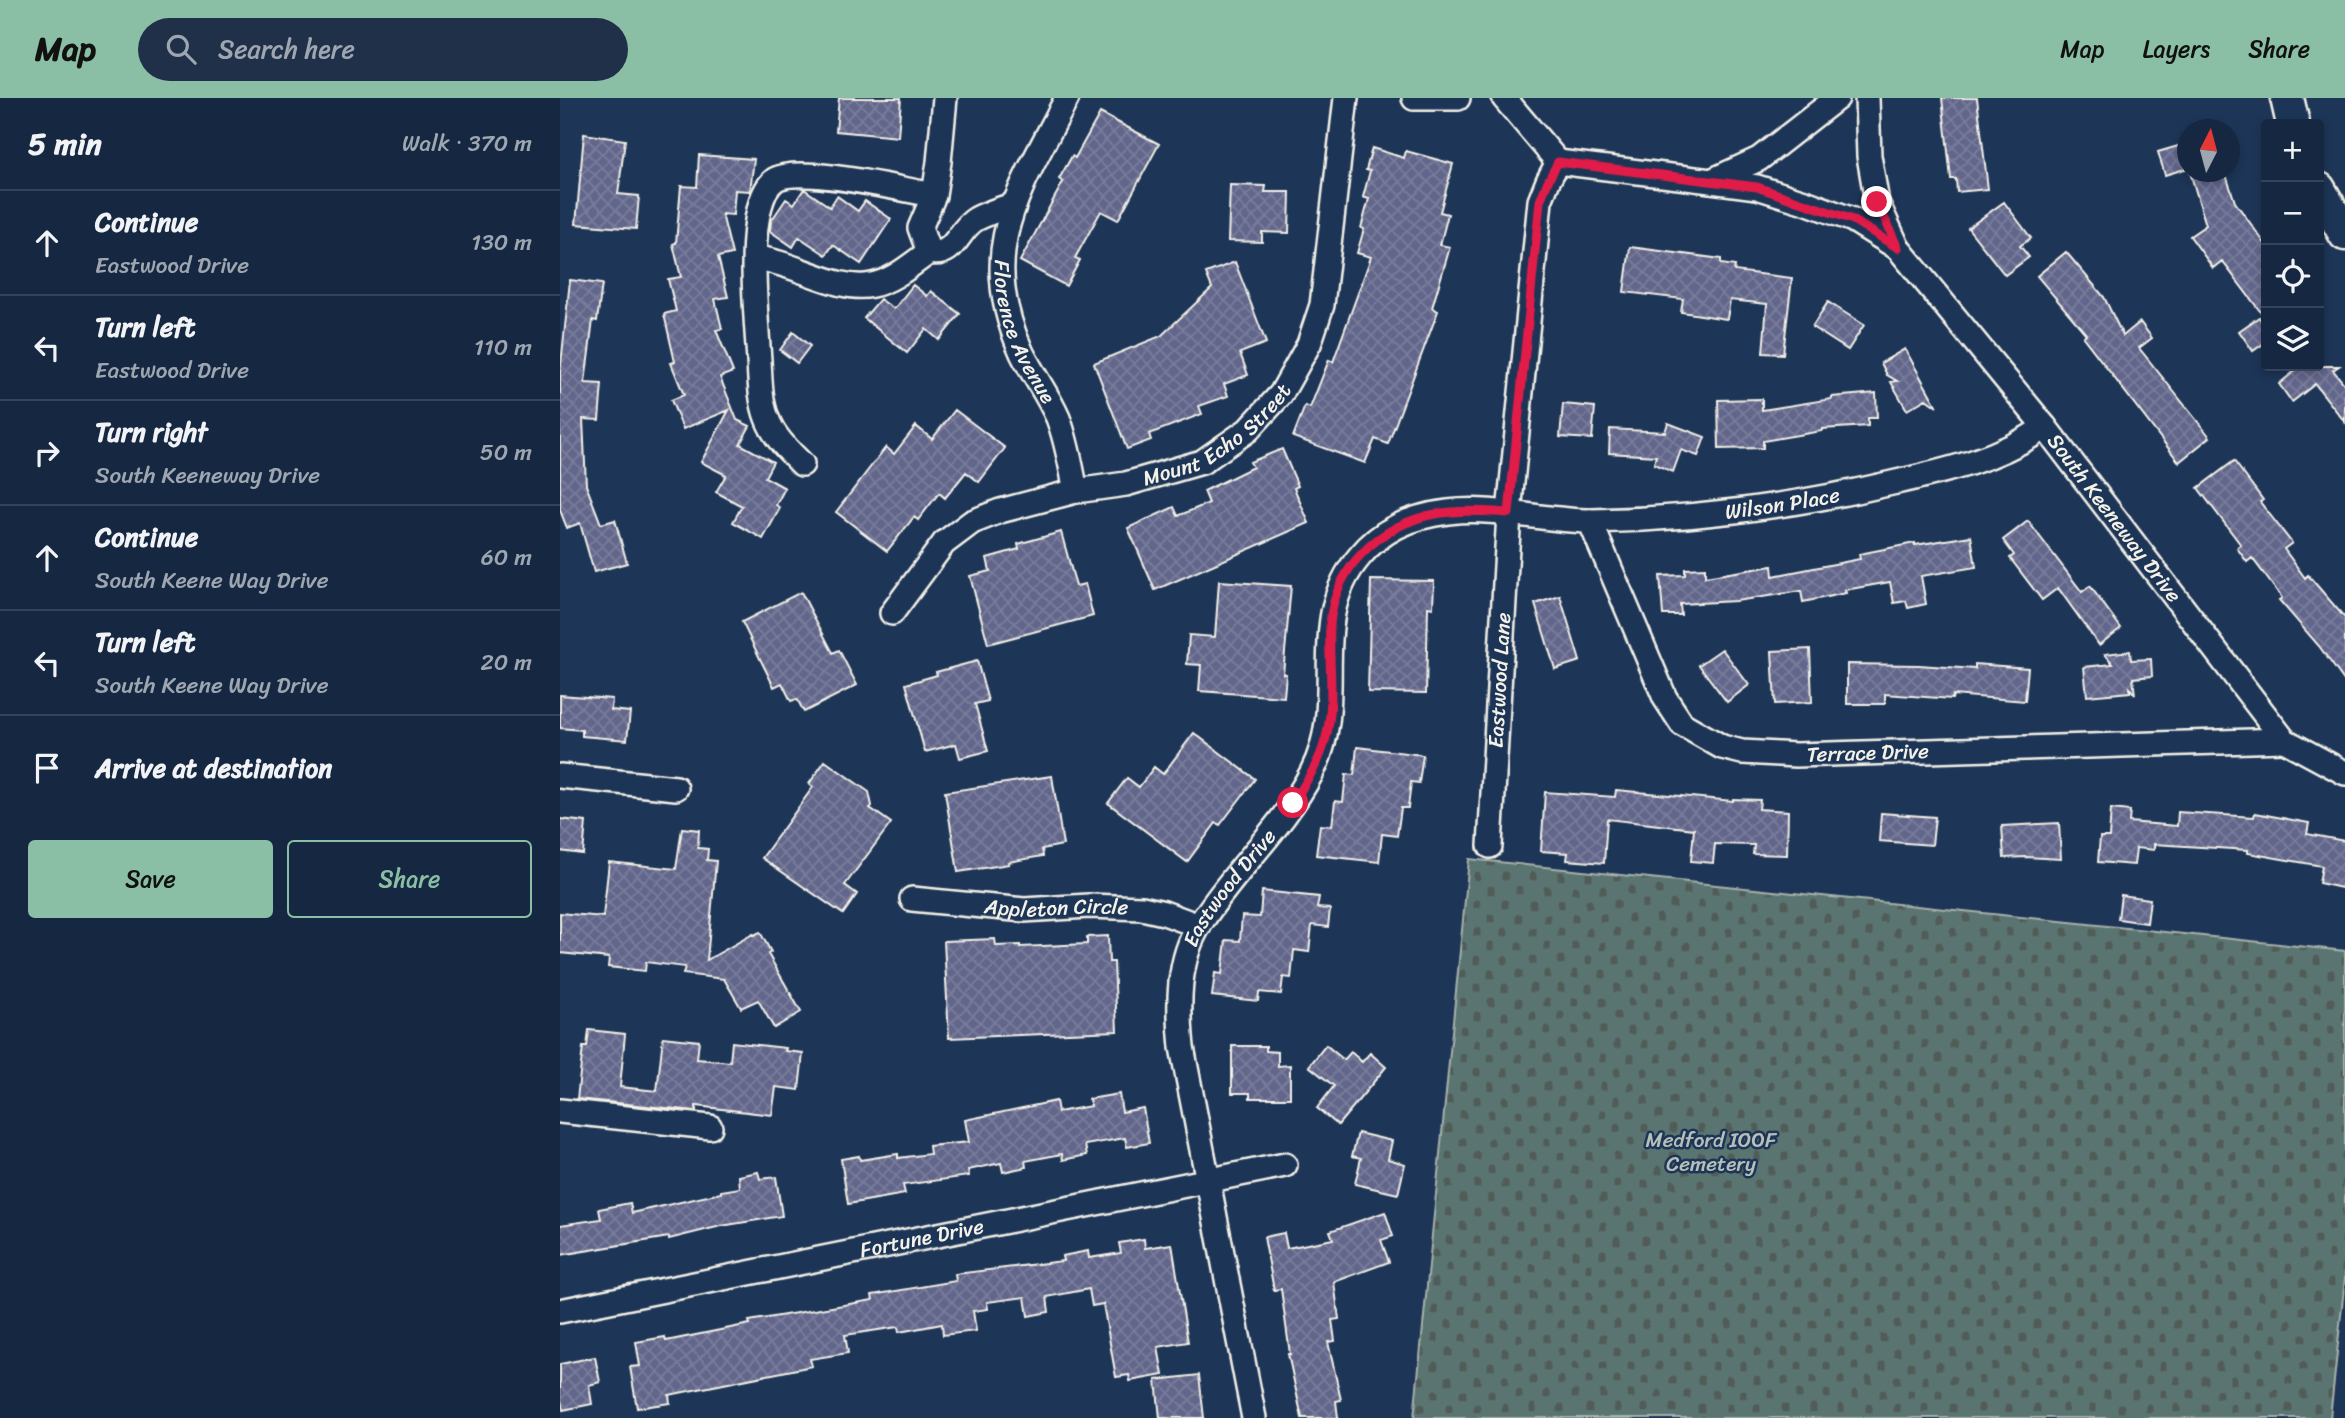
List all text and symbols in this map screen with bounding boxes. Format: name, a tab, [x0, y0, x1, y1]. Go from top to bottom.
search box	[138, 18, 628, 81]
text: Map	[35, 20, 96, 78]
text: Search here	[218, 26, 355, 72]
text: Map	[2060, 28, 2105, 70]
text: Layers	[2143, 28, 2210, 70]
text: Share	[2248, 28, 2310, 70]
icon: search	[162, 30, 200, 68]
text: 5 min	[28, 117, 102, 171]
north arrow	[2177, 119, 2240, 182]
map controls	[2261, 119, 2324, 371]
button: +	[2261, 119, 2324, 182]
text: Walk · 370 m	[402, 123, 532, 164]
button: −	[2261, 182, 2324, 245]
route end	[1861, 186, 1892, 217]
text: Continue	[95, 199, 198, 245]
text: 130 m	[471, 222, 532, 263]
icon: ahead	[28, 224, 66, 262]
text: Eastwood Drive	[95, 245, 249, 286]
button: locate	[2261, 245, 2324, 308]
street label: Florence Avenue	[983, 260, 1067, 411]
text: Turn left	[95, 304, 195, 350]
button: layers	[2261, 308, 2324, 371]
text: 110 m	[474, 327, 532, 368]
icon: left	[28, 329, 66, 367]
text: Eastwood Drive	[95, 350, 249, 391]
street label: Mount Echo Street	[1138, 377, 1302, 497]
text: Turn right	[95, 409, 208, 455]
street label: South Keeneway Drive	[2037, 425, 2192, 611]
text: 50 m	[480, 432, 532, 473]
icon: right	[28, 434, 66, 472]
text: South Keeneway Drive	[95, 455, 320, 496]
street label: Wilson Place	[1723, 476, 1843, 531]
text: Continue	[95, 514, 198, 560]
text: 60 m	[481, 537, 532, 578]
icon: ahead	[28, 539, 66, 577]
text: South Keene Way Drive	[95, 560, 329, 601]
street label: Eastwood Lane	[1477, 611, 1522, 749]
text: Turn left	[95, 619, 195, 665]
text: 20 m	[481, 642, 532, 683]
icon: left	[28, 644, 66, 682]
text: South Keene Way Drive	[95, 665, 329, 706]
street label: Terrace Drive	[1806, 732, 1930, 774]
text: Arrive at destination	[95, 745, 332, 791]
icon: arrive	[28, 749, 66, 787]
route start	[1277, 787, 1308, 818]
street label: Eastwood Drive	[1172, 820, 1287, 953]
button: Save	[28, 840, 273, 918]
button: Share	[287, 840, 532, 918]
street label: Appleton Circle	[982, 887, 1129, 929]
park label: Medford IOOF Cemetery	[1646, 1121, 1778, 1183]
street label: Fortune Drive	[856, 1207, 987, 1269]

